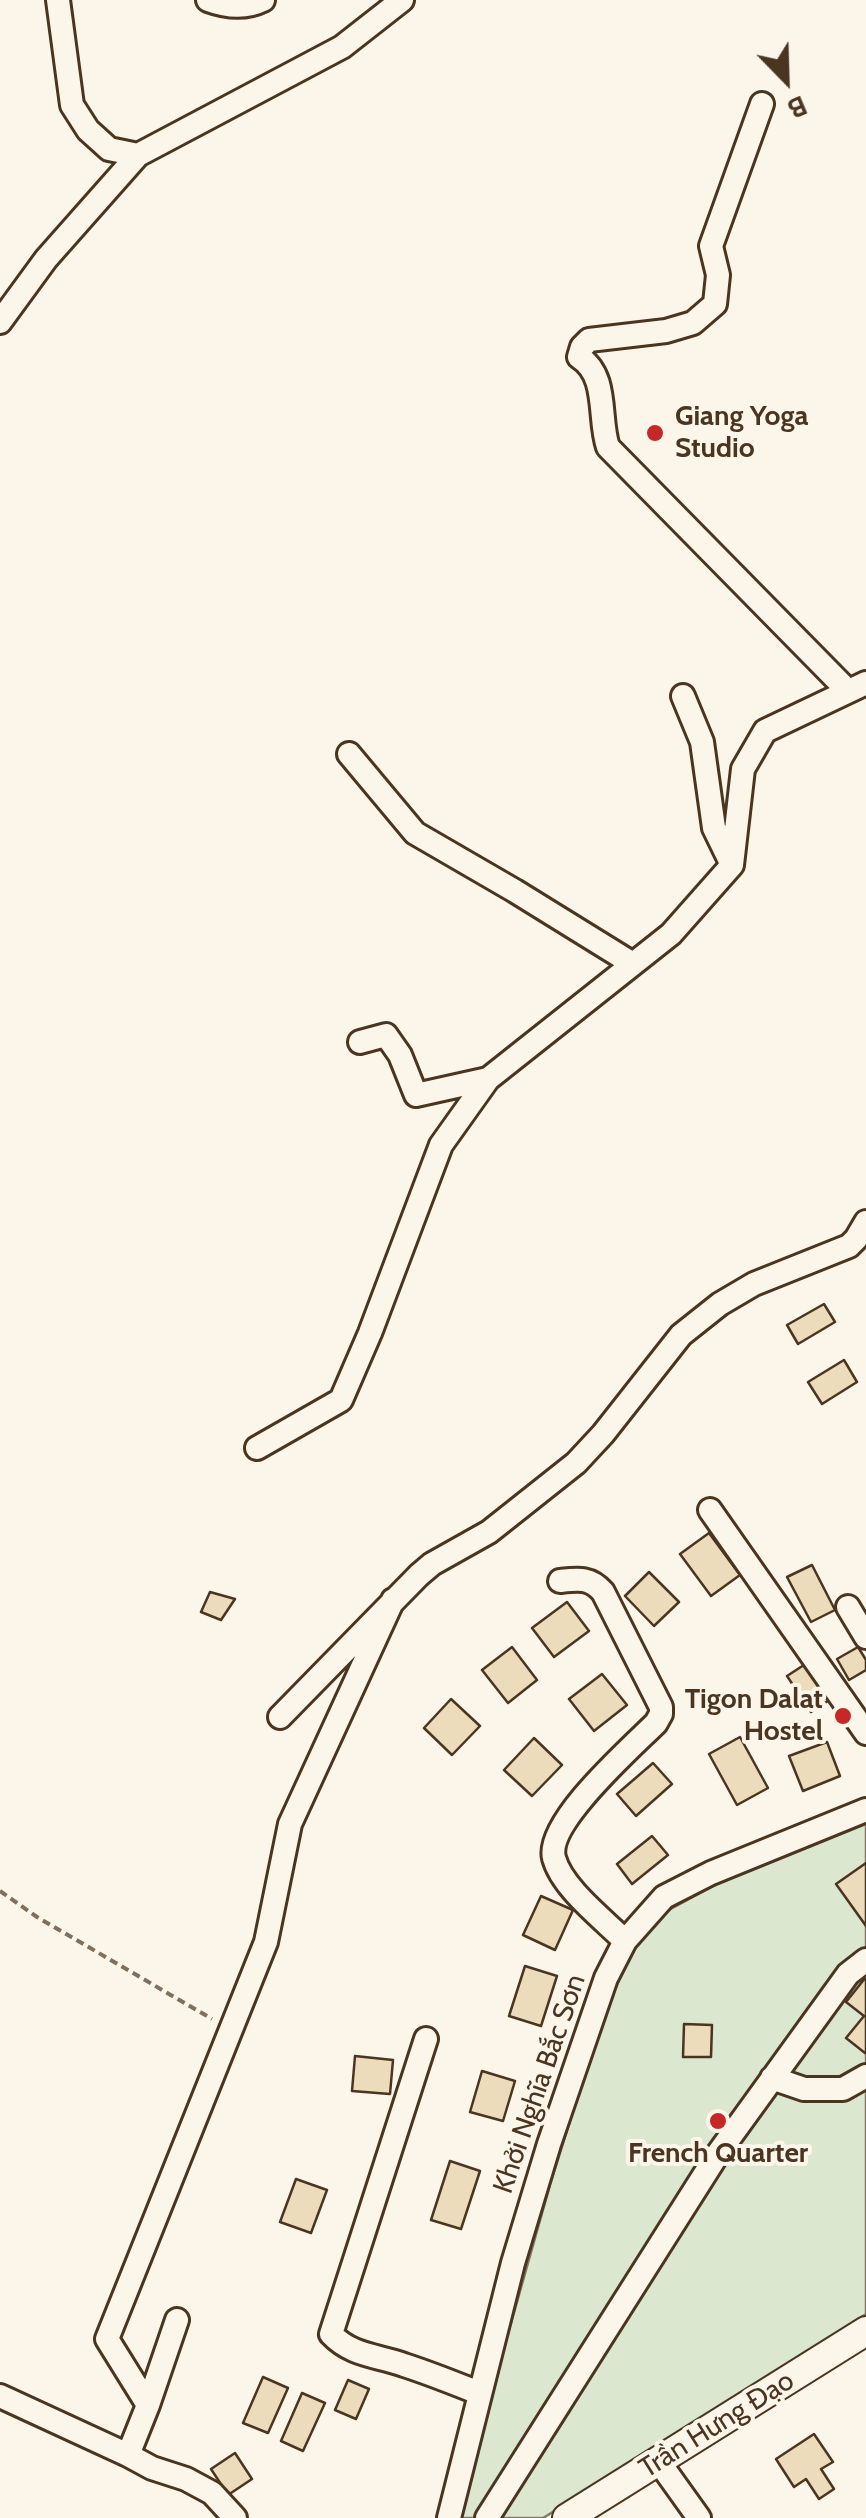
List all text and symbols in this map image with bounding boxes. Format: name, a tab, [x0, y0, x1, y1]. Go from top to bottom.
north arrow	[736, 30, 836, 130]
text: B	[783, 89, 812, 127]
place label: Giang Yoga Studio	[675, 400, 808, 466]
marker: Giang Yoga Studio	[644, 422, 666, 444]
place label: Tigon Dalat Hostel	[685, 1683, 823, 1749]
marker: Tigon Dalat Hostel	[832, 1705, 854, 1727]
street label: Khởi Nghĩa Bắc Sơn	[487, 1970, 593, 2198]
marker: French Quarter	[707, 2110, 729, 2132]
place label: French Quarter	[628, 2137, 808, 2171]
street label: Trần Hưng Đạo	[634, 2364, 800, 2486]

